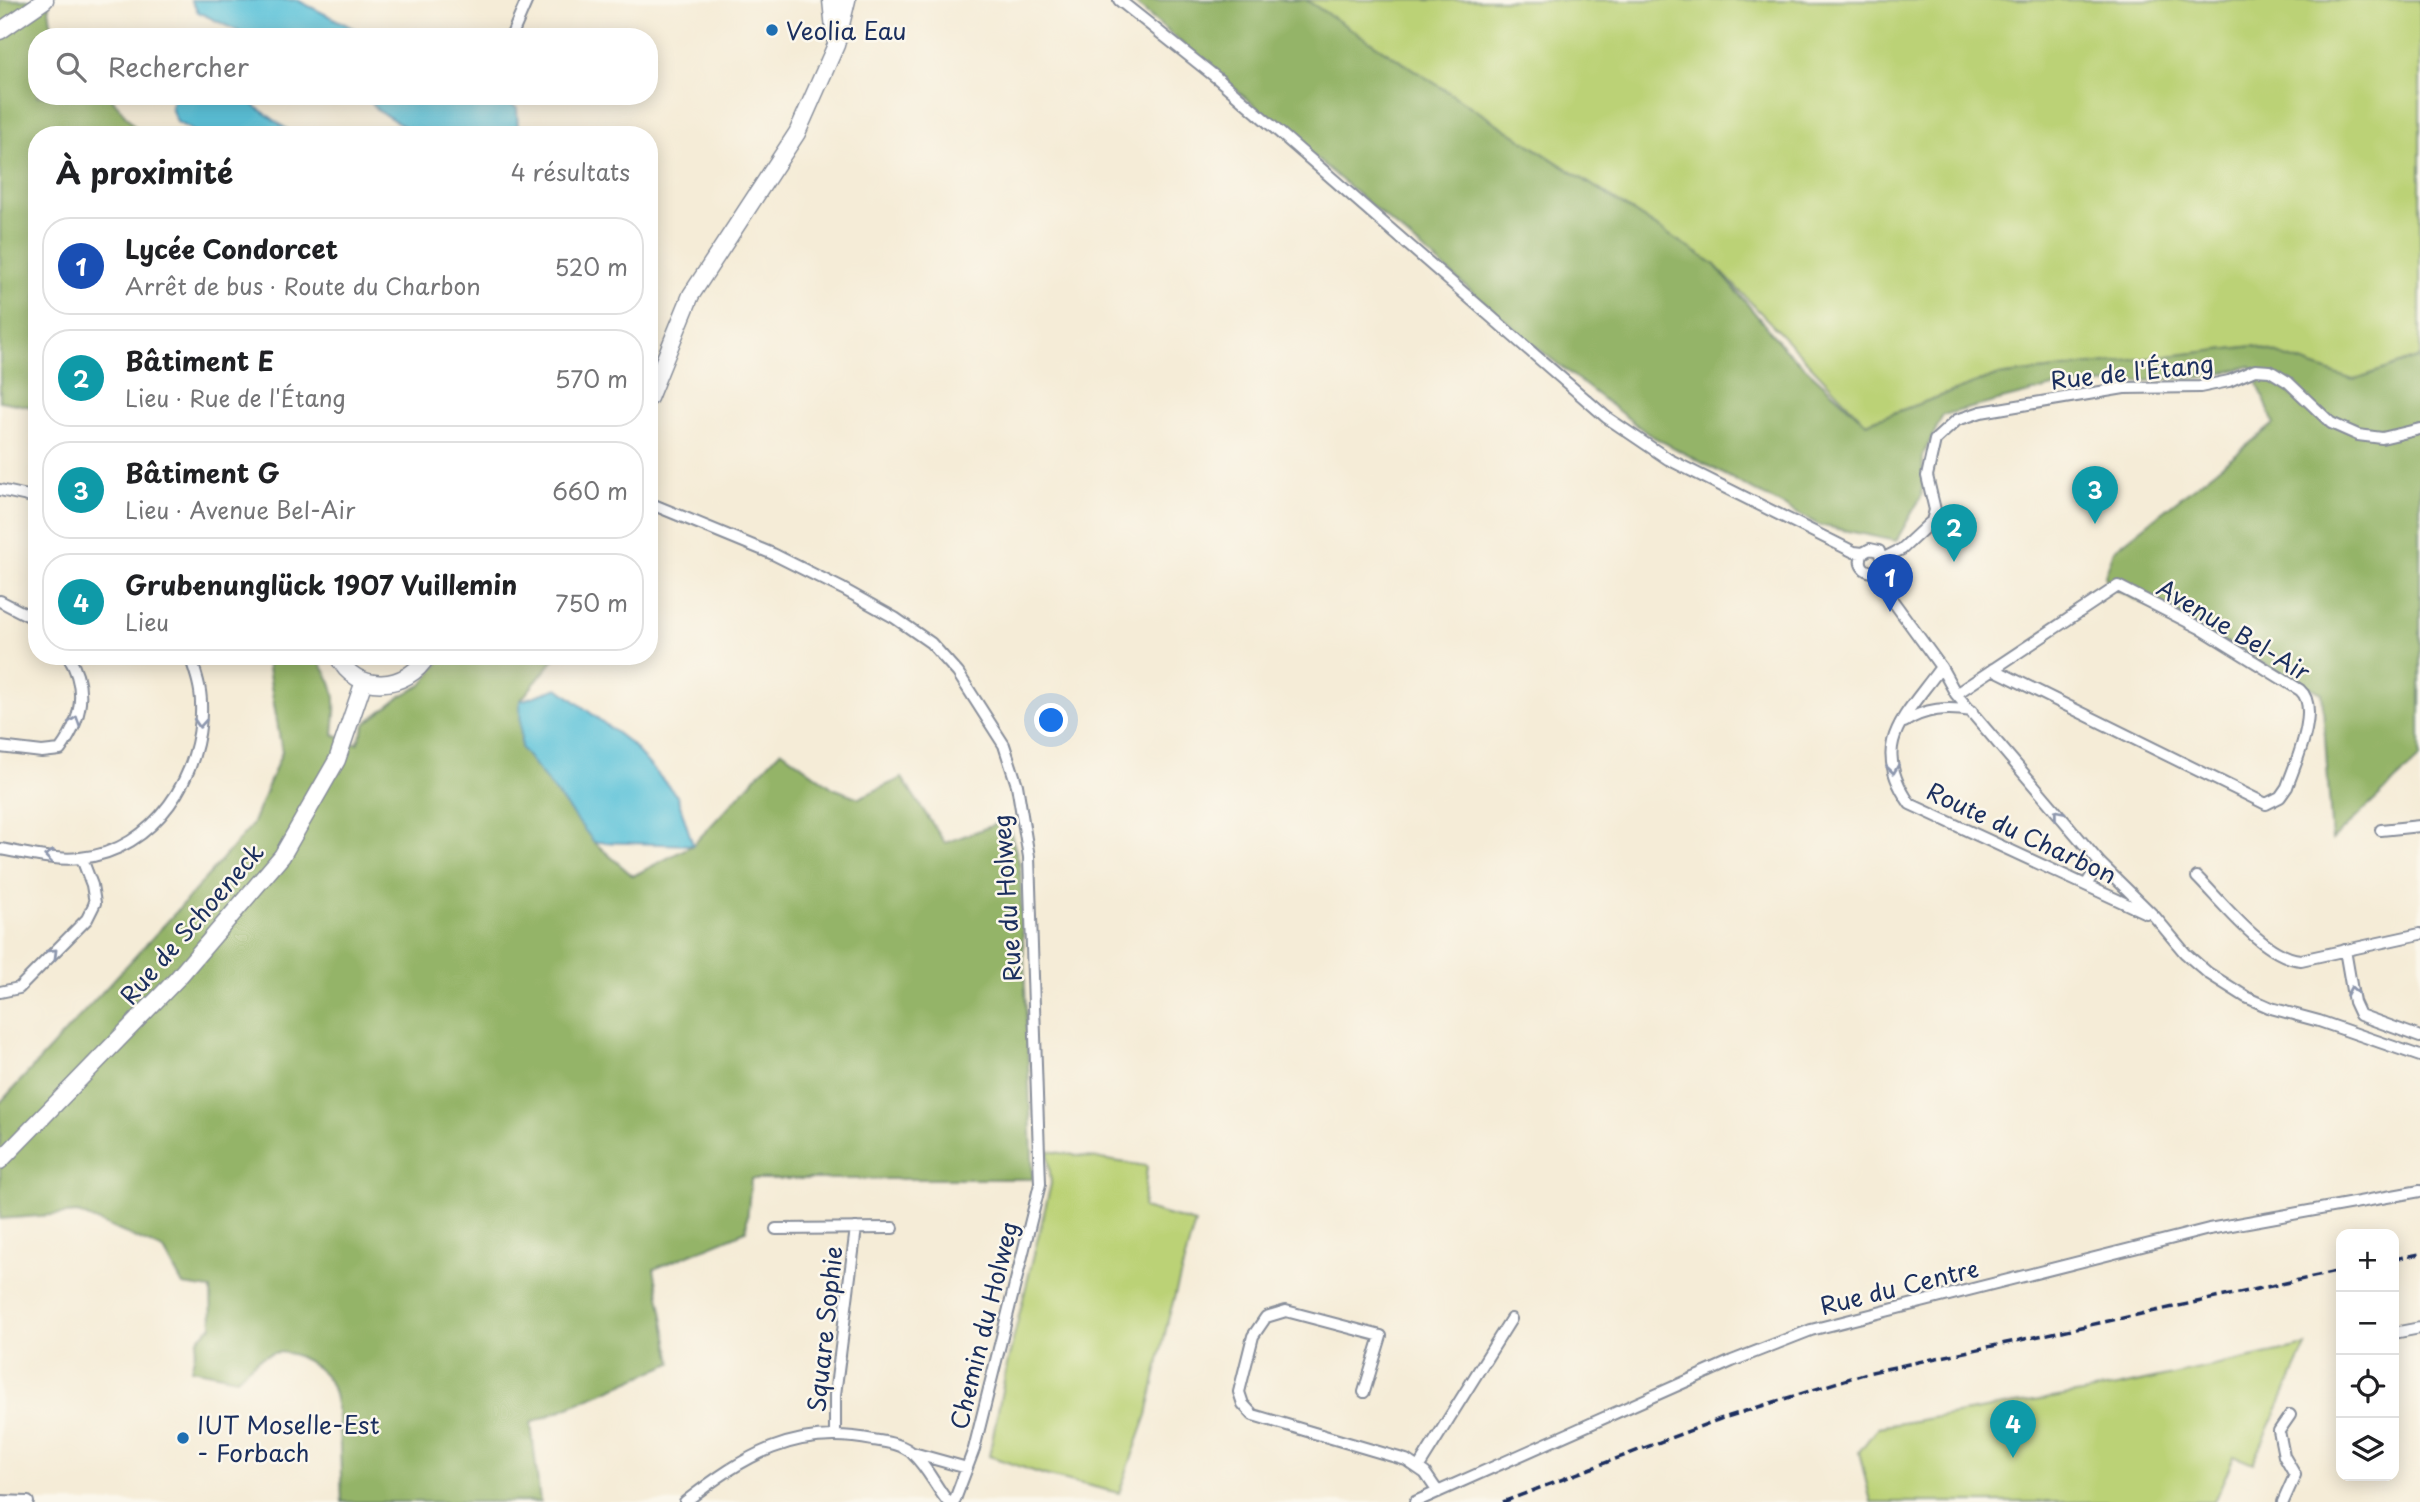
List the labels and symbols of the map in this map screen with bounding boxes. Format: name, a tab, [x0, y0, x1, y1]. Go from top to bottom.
place label: Veolia Eau	[786, 12, 907, 48]
marker: Veolia Eau	[764, 22, 780, 38]
street label: Rue de l'Étang	[2049, 345, 2215, 397]
pin: 3	[2072, 466, 2118, 524]
pin: 2	[1931, 504, 1977, 562]
pin: 1	[1867, 554, 1913, 612]
street label: Avenue Bel-Air	[2151, 569, 2318, 689]
your location	[1034, 703, 1068, 737]
one-way arrow	[67, 716, 81, 728]
one-way arrow	[193, 718, 208, 729]
one-way arrow	[1885, 763, 1900, 775]
street label: Route du Charbon	[1921, 772, 2123, 892]
one-way arrow	[2054, 809, 2066, 822]
street label: Rue du Holweg	[982, 813, 1030, 983]
street label: Rue de Schoeneck	[111, 834, 271, 1012]
one-way arrow	[43, 849, 54, 864]
one-way arrow	[45, 948, 58, 961]
one-way arrow	[2345, 985, 2360, 996]
street label: Chemin du Holweg	[940, 1217, 1026, 1433]
street label: Square Sophie	[797, 1244, 851, 1414]
street label: Rue du Centre	[1816, 1249, 1982, 1323]
pin: 4	[1990, 1400, 2036, 1458]
place label: IUT Moselle-Est - Forbach	[197, 1406, 380, 1470]
marker: IUT Moselle-Est - Forbach	[175, 1430, 191, 1446]

